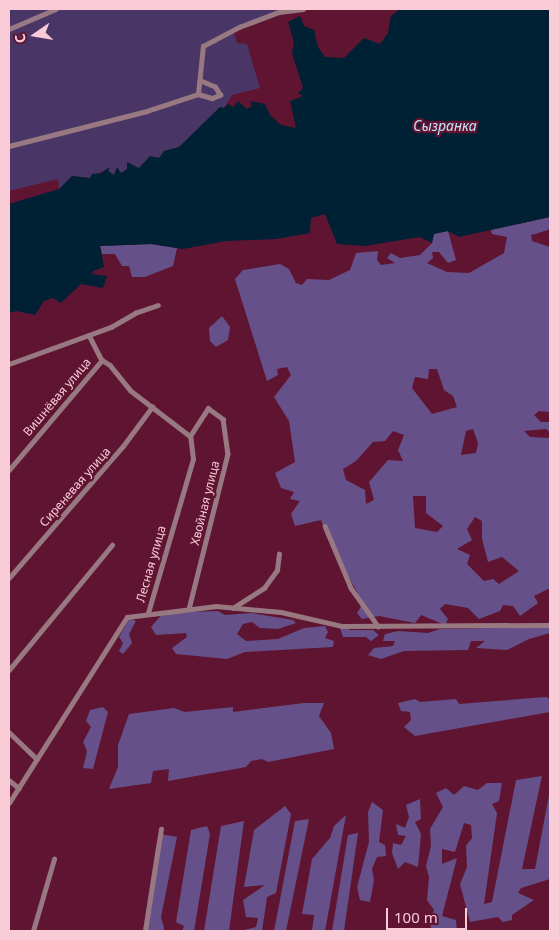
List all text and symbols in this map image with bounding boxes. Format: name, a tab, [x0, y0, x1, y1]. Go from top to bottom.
north arrow	[10, 10, 60, 60]
text: С	[10, 32, 30, 45]
water label: Сызранка	[413, 118, 477, 134]
street label: Вишнёвая улица	[20, 355, 94, 439]
street label: Сиреневая улица	[37, 444, 113, 530]
street label: Хвойная улица	[188, 459, 222, 547]
street label: Лесная улица	[133, 524, 169, 604]
scale bar	[389, 898, 470, 930]
text: 100 m	[394, 907, 438, 927]

